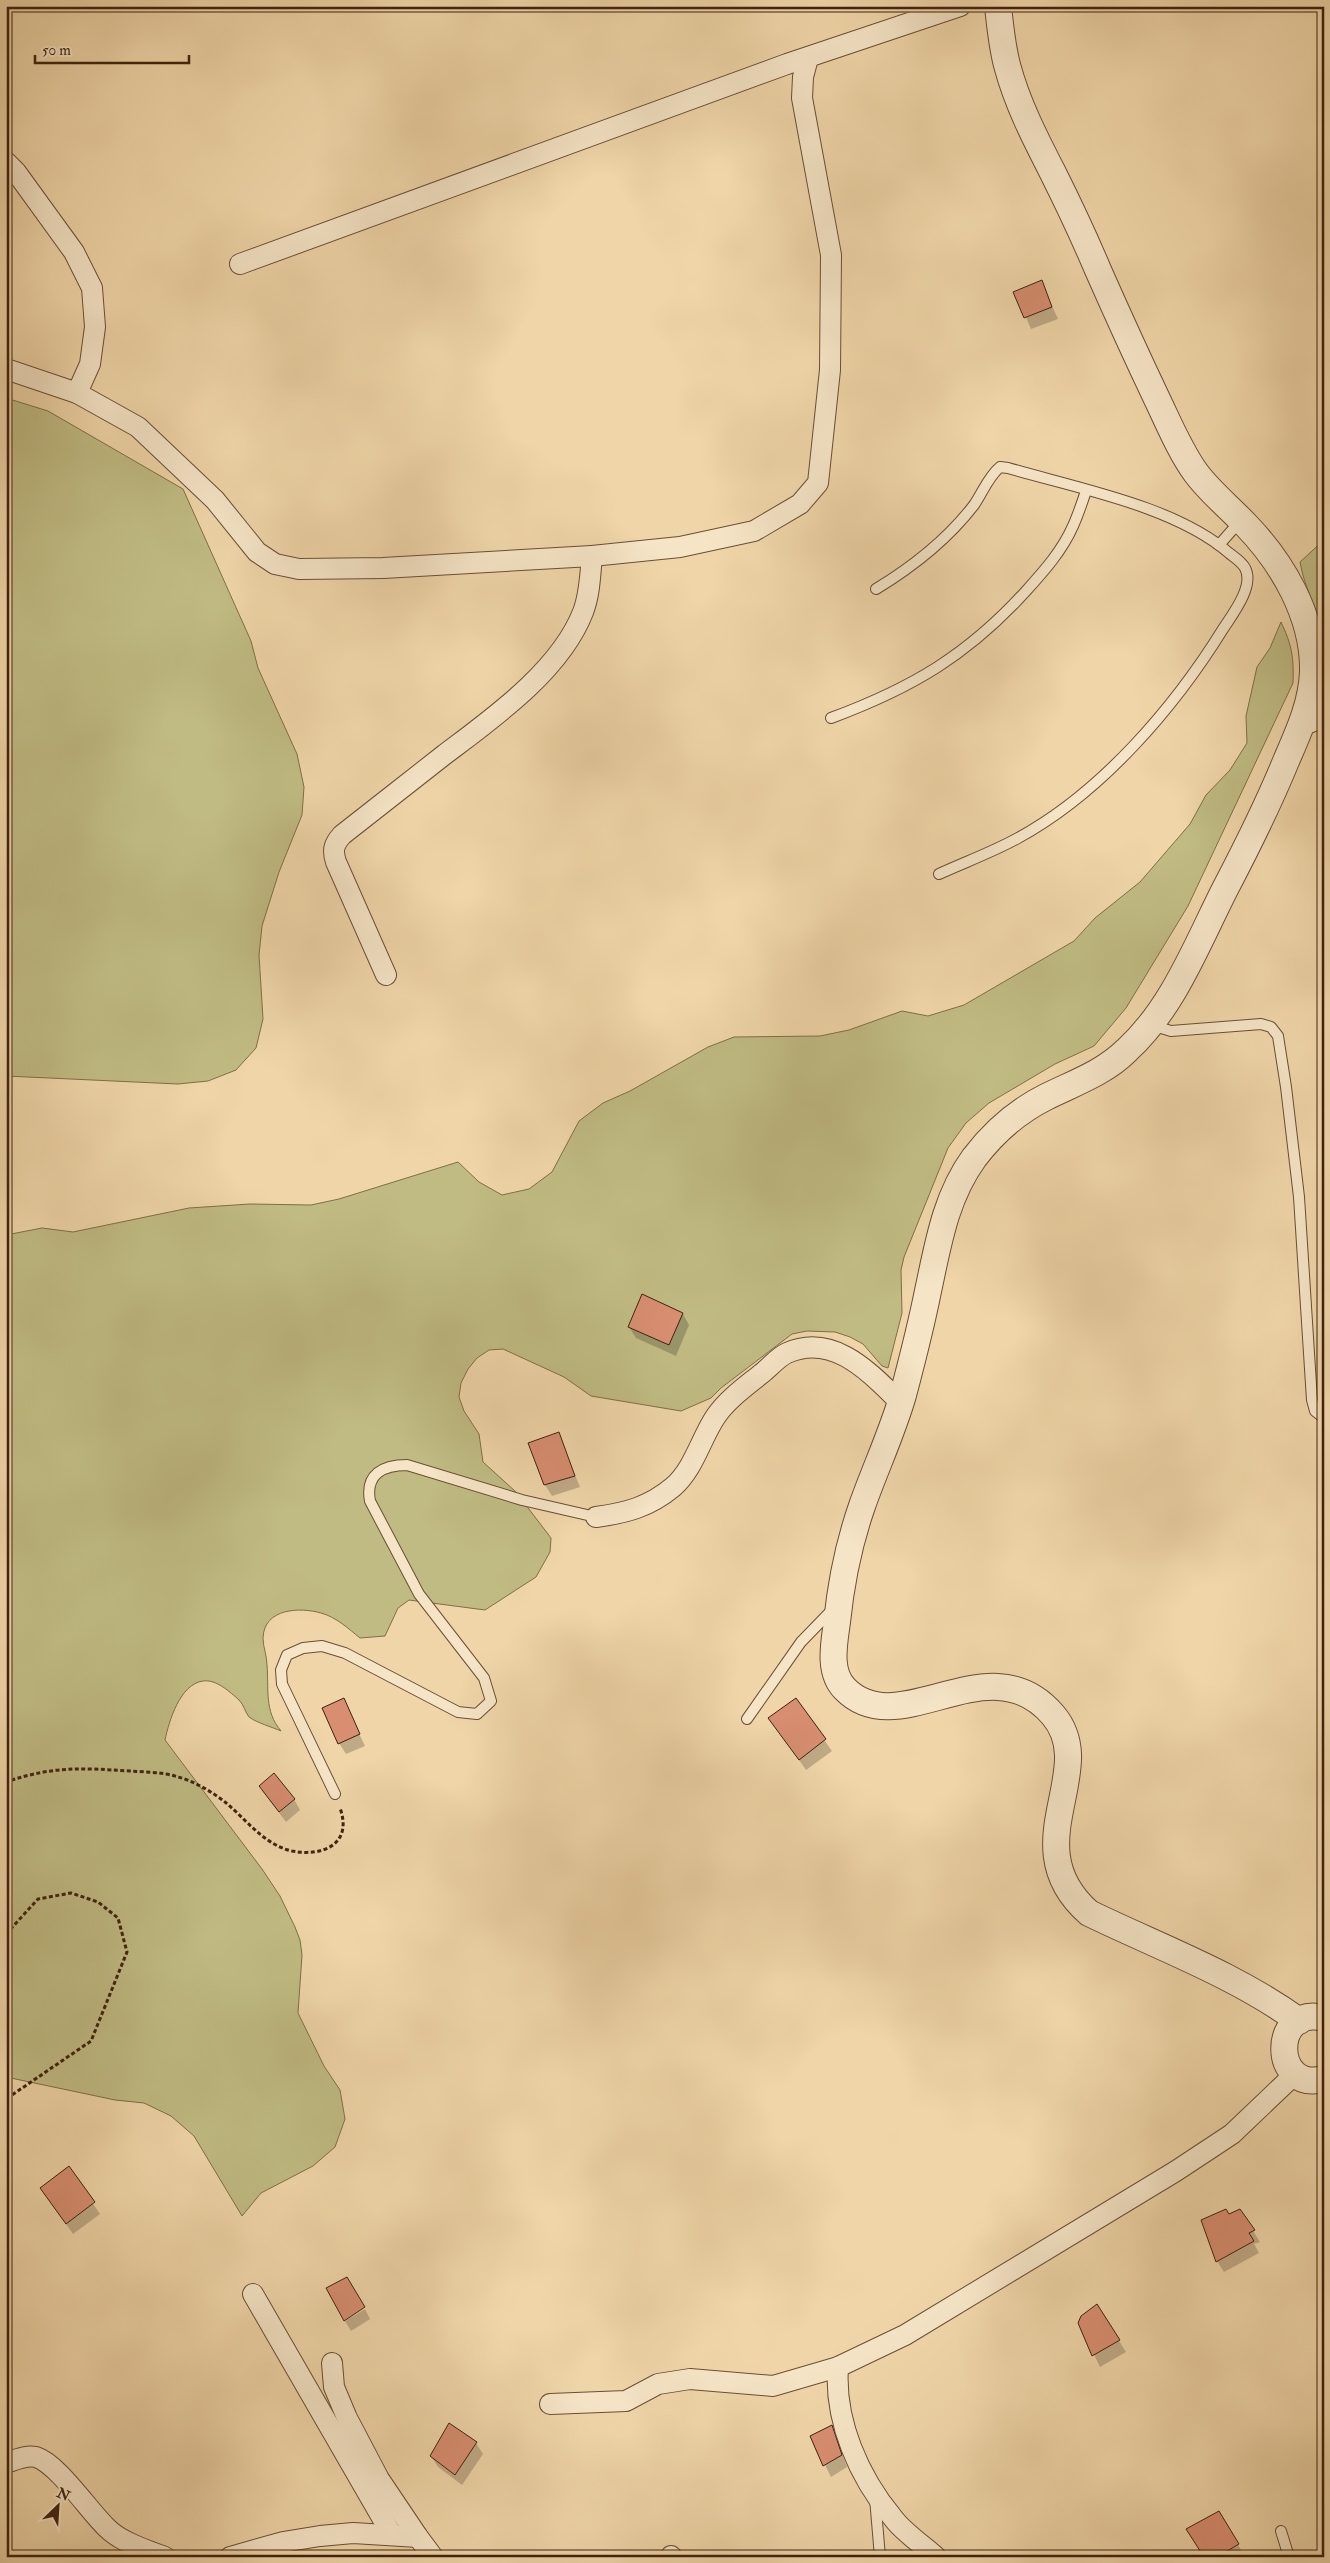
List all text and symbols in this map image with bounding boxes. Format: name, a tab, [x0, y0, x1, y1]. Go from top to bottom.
scale bar	[35, 32, 189, 64]
text: 50 m	[42, 41, 71, 60]
north arrow	[32, 2480, 82, 2530]
text: N	[53, 2484, 73, 2505]

